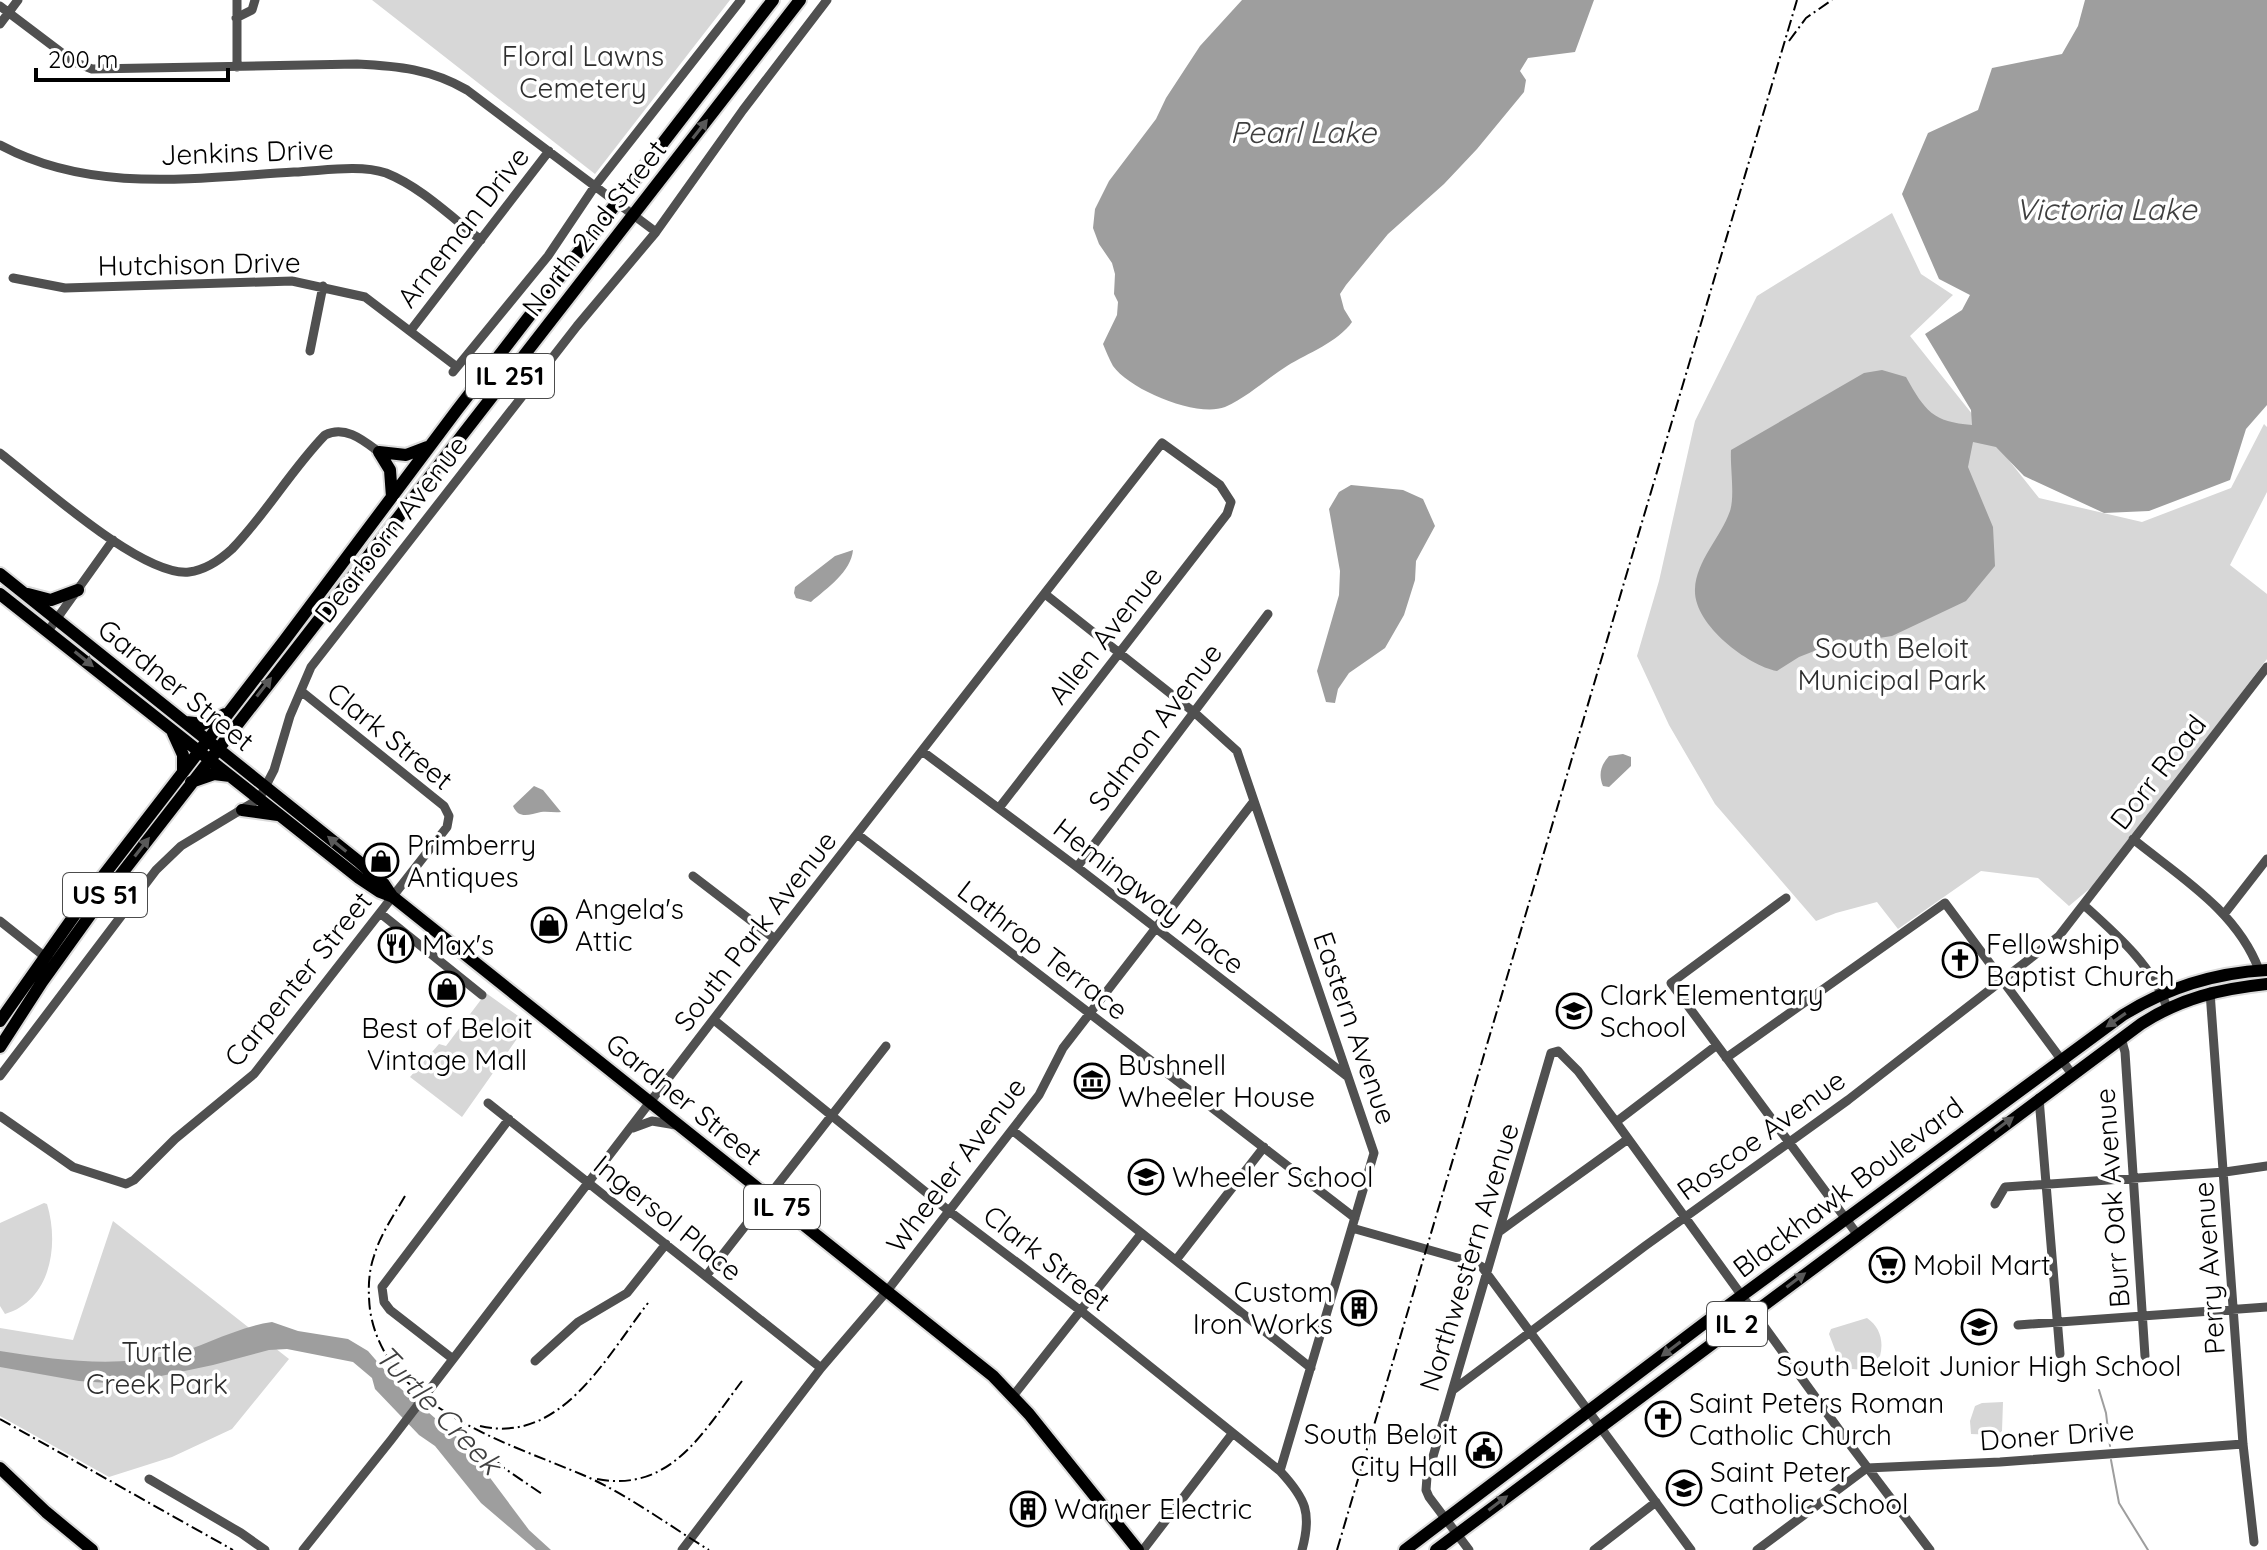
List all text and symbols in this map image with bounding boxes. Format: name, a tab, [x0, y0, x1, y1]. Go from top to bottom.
scale bar	[36, 32, 228, 82]
park label: Floral Lawns Cemetery	[502, 38, 664, 105]
text: 200 m	[48, 44, 118, 74]
water label: Pearl Lake	[1230, 113, 1377, 151]
one-way arrow	[692, 119, 708, 139]
street label: Jenkins Drive	[160, 131, 334, 172]
street label: North 2nd Street	[514, 133, 673, 323]
street label: Arneman Drive	[389, 139, 536, 314]
water label: Victoria Lake	[2016, 190, 2197, 228]
street label: Hutchison Drive	[97, 244, 301, 283]
road number: IL 251	[466, 354, 554, 398]
street label: Dearborn Avenue	[307, 428, 475, 629]
street label: Allen Avenue	[1040, 558, 1170, 711]
street label: Gardner Street	[91, 611, 262, 758]
park label: South Beloit Municipal Park	[1797, 630, 1987, 697]
street label: Salmon Avenue	[1080, 636, 1229, 818]
one-way arrow	[74, 650, 94, 667]
street label: Clark Street	[320, 674, 460, 797]
one-way arrow	[256, 677, 272, 697]
street label: Dorr Road	[2102, 707, 2213, 836]
street label: Hemingway Place	[1047, 810, 1252, 981]
street label: South Park Avenue	[666, 824, 844, 1038]
place label: Primberry Antiques	[407, 827, 536, 894]
one-way arrow	[326, 836, 347, 853]
one-way arrow	[134, 837, 150, 857]
shop icon: Primberry Antiques	[362, 842, 400, 880]
street label: Lathrop Terrace	[951, 872, 1136, 1027]
road number: US 51	[63, 873, 147, 917]
street label: Carpenter Street	[216, 884, 379, 1073]
place label: Angela's Attic	[575, 891, 684, 958]
shop icon: Angela's Attic	[530, 906, 568, 944]
restaurant icon: Max's	[377, 926, 415, 964]
place label: Fellowship Baptist Church	[1986, 926, 2175, 993]
place label: Max's	[422, 927, 494, 962]
street label: Eastern Avenue	[1306, 927, 1405, 1129]
church icon: Fellowship Baptist Church	[1941, 941, 1979, 979]
shop icon: Best of Beloit Vintage Mall	[428, 970, 466, 1008]
place label: Clark Elementary School	[1600, 977, 1824, 1044]
school or university icon: Clark Elementary School	[1555, 992, 1593, 1030]
place label: Best of Beloit Vintage Mall	[361, 1010, 533, 1077]
one-way arrow	[2105, 1012, 2126, 1027]
street label: Gardner Street	[599, 1025, 770, 1172]
place label: Bushnell Wheeler House	[1118, 1047, 1315, 1114]
museum icon: Bushnell Wheeler House	[1073, 1062, 1111, 1100]
street label: Roscoe Avenue	[1670, 1062, 1852, 1207]
street label: Wheeler Avenue	[878, 1070, 1033, 1259]
street label: Burr Oak Avenue	[2086, 1087, 2137, 1309]
street label: Blackhawk Boulevard	[1726, 1089, 1970, 1285]
one-way arrow	[1994, 1117, 2014, 1133]
street label: Northwestern Avenue	[1411, 1118, 1526, 1395]
street label: Ingersol Place	[587, 1147, 750, 1288]
school or university icon: Wheeler School	[1127, 1158, 1165, 1196]
place label: Wheeler School	[1172, 1159, 1373, 1194]
street label: Perry Avenue	[2185, 1180, 2232, 1356]
road number: IL 75	[744, 1185, 820, 1229]
street label: Clark Street	[977, 1197, 1118, 1318]
supermarket icon: Mobil Mart	[1868, 1246, 1906, 1284]
place label: Mobil Mart	[1913, 1247, 2051, 1282]
one-way arrow	[1786, 1273, 1806, 1289]
place label: Custom Iron Works	[1193, 1274, 1333, 1341]
building icon: Custom Iron Works	[1340, 1289, 1378, 1327]
road number: IL 2	[1707, 1302, 1767, 1346]
school or university icon: South Beloit Junior High School	[1960, 1308, 1998, 1346]
park label: Turtle Creek Park	[86, 1334, 228, 1401]
water label: Turtle Creek	[368, 1337, 512, 1484]
one-way arrow	[1661, 1341, 1681, 1357]
place label: South Beloit Junior High School	[1777, 1348, 2181, 1383]
place label: Saint Peters Roman Catholic Church	[1689, 1385, 1944, 1452]
church icon: Saint Peters Roman Catholic Church	[1644, 1400, 1682, 1438]
street label: Doner Drive	[1978, 1412, 2136, 1457]
place label: South Beloit City Hall	[1304, 1416, 1458, 1483]
public building icon: South Beloit City Hall	[1465, 1431, 1503, 1469]
place label: Saint Peter Catholic School	[1710, 1454, 1909, 1521]
school or university icon: Saint Peter Catholic School	[1665, 1469, 1703, 1507]
building icon: Warner Electric	[1009, 1490, 1047, 1528]
place label: Warner Electric	[1054, 1491, 1252, 1526]
one-way arrow	[1488, 1496, 1508, 1512]

